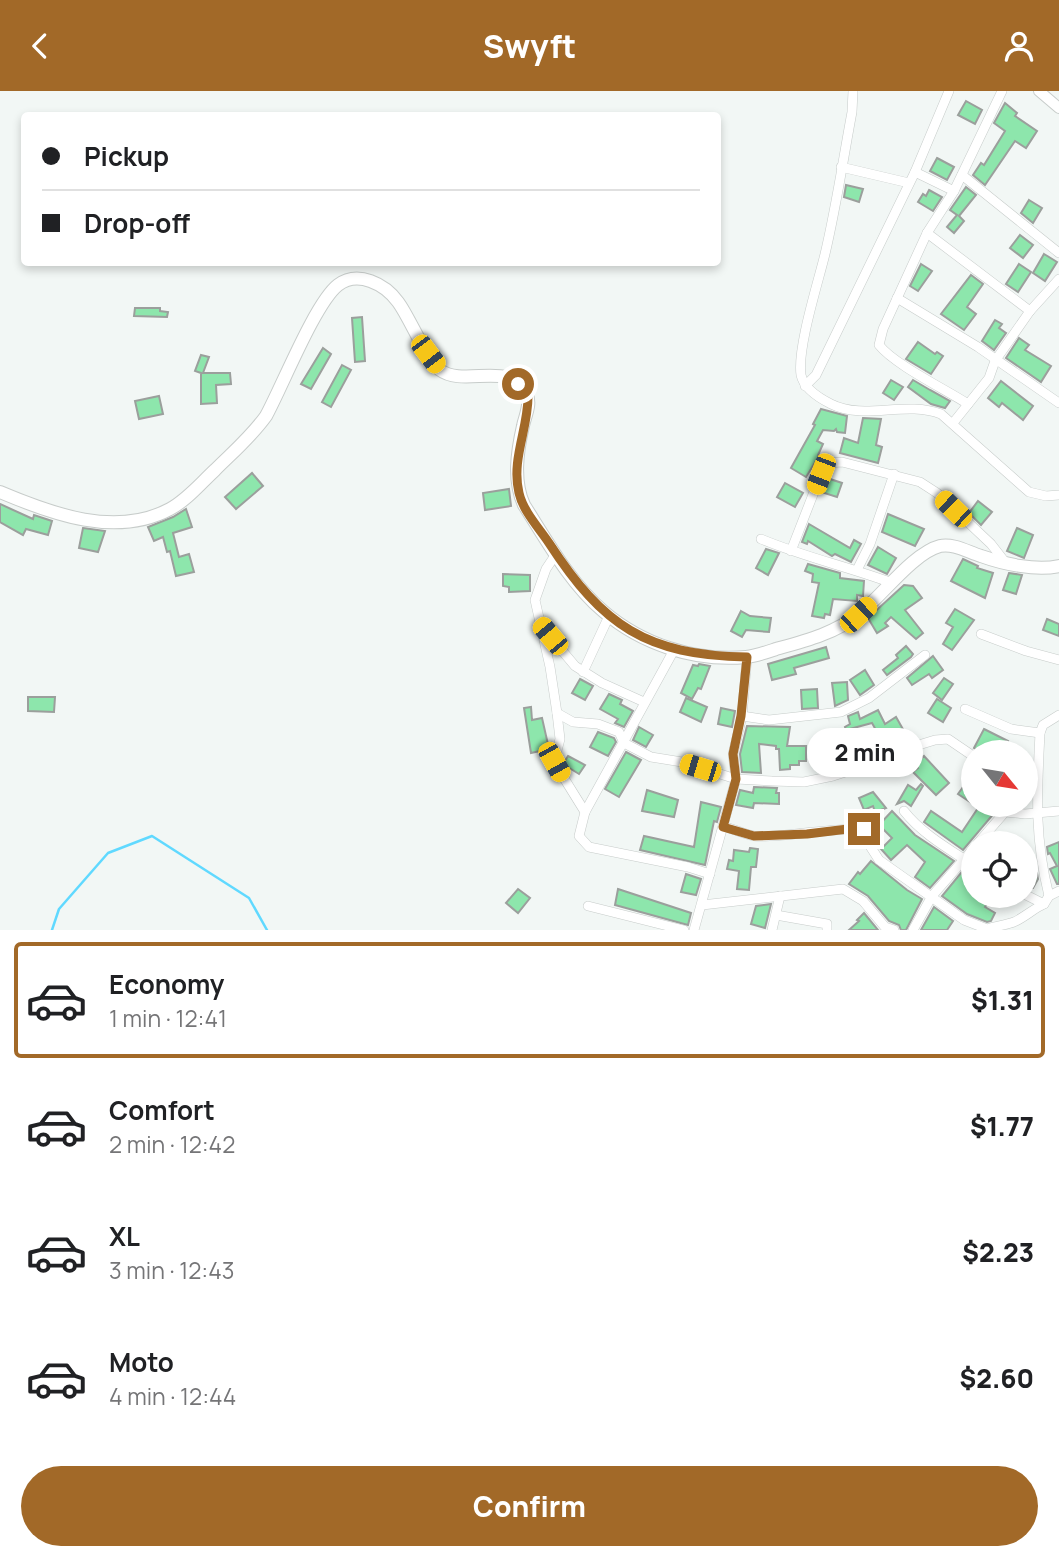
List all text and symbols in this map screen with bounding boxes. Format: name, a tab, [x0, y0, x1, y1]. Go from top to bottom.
text: Swyft	[483, 24, 576, 68]
icon: back	[21, 27, 59, 65]
icon: person	[1000, 27, 1038, 65]
text: Pickup	[84, 138, 169, 174]
text: Drop-off	[84, 205, 190, 241]
car	[407, 331, 450, 377]
route start	[502, 368, 534, 400]
car	[804, 451, 839, 497]
car	[931, 487, 976, 531]
car	[836, 593, 881, 637]
car	[529, 613, 572, 659]
callout: 2 min	[806, 727, 922, 777]
text: 2 min	[835, 736, 896, 768]
car	[535, 739, 574, 785]
north arrow	[961, 740, 1038, 817]
map controls	[961, 740, 1038, 908]
car	[677, 752, 724, 784]
route end	[848, 813, 880, 845]
button: locate	[961, 831, 1038, 908]
text: Economy	[109, 966, 224, 1002]
icon: car	[25, 969, 88, 1032]
text: $1.31	[971, 982, 1034, 1018]
text: 1 min · 12:41	[109, 1002, 227, 1034]
text: Comfort	[109, 1092, 215, 1128]
icon: car	[25, 1095, 88, 1158]
text: $1.77	[970, 1108, 1034, 1144]
text: 2 min · 12:42	[109, 1128, 235, 1160]
text: XL	[109, 1218, 140, 1254]
icon: car	[25, 1221, 88, 1284]
text: $2.23	[962, 1234, 1034, 1270]
text: 3 min · 12:43	[109, 1254, 235, 1286]
text: Moto	[109, 1344, 174, 1380]
icon: car	[25, 1347, 88, 1410]
text: $2.60	[960, 1360, 1034, 1396]
text: 4 min · 12:44	[109, 1380, 236, 1412]
button: Confirm	[21, 1466, 1038, 1546]

